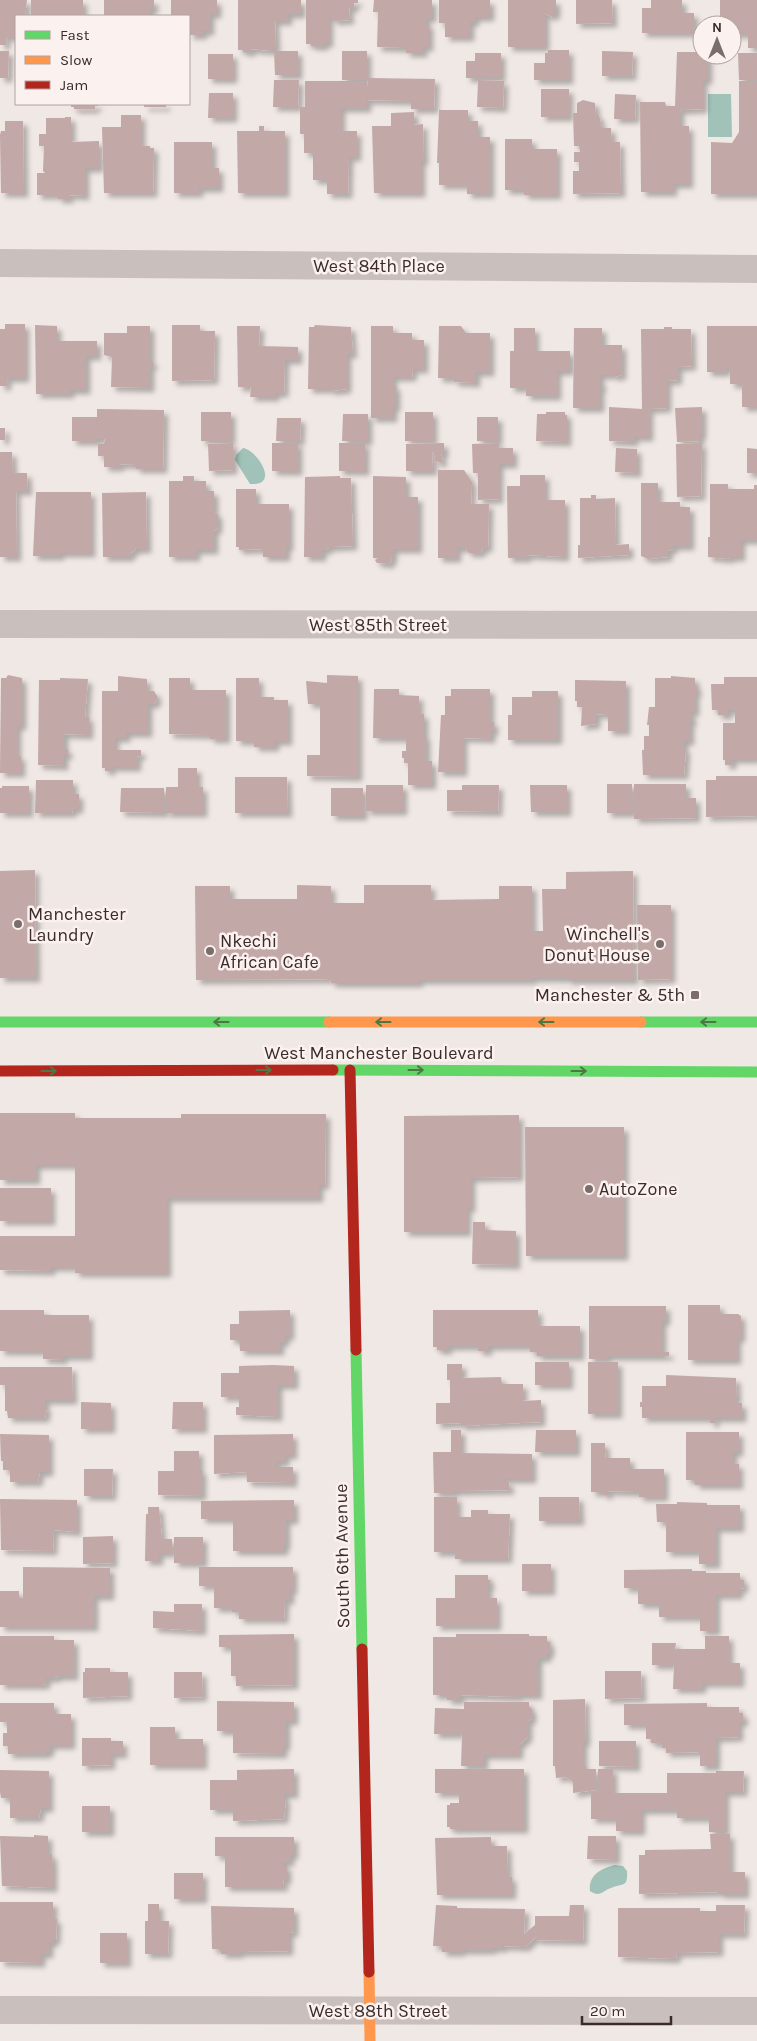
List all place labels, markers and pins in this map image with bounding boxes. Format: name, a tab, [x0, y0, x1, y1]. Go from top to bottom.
place label: Manchester Laundry	[28, 903, 126, 946]
marker: Manchester Laundry	[12, 918, 24, 930]
place label: Winchell's Donut House	[544, 923, 650, 966]
place label: Nkechi African Cafe	[220, 930, 319, 973]
marker: Winchell's Donut House	[654, 938, 666, 950]
marker: Nkechi African Cafe	[204, 945, 216, 957]
place label: Manchester & 5th	[535, 984, 685, 1006]
marker: Manchester & 5th	[689, 989, 701, 1001]
place label: AutoZone	[599, 1178, 677, 1200]
marker: AutoZone	[583, 1183, 595, 1195]

